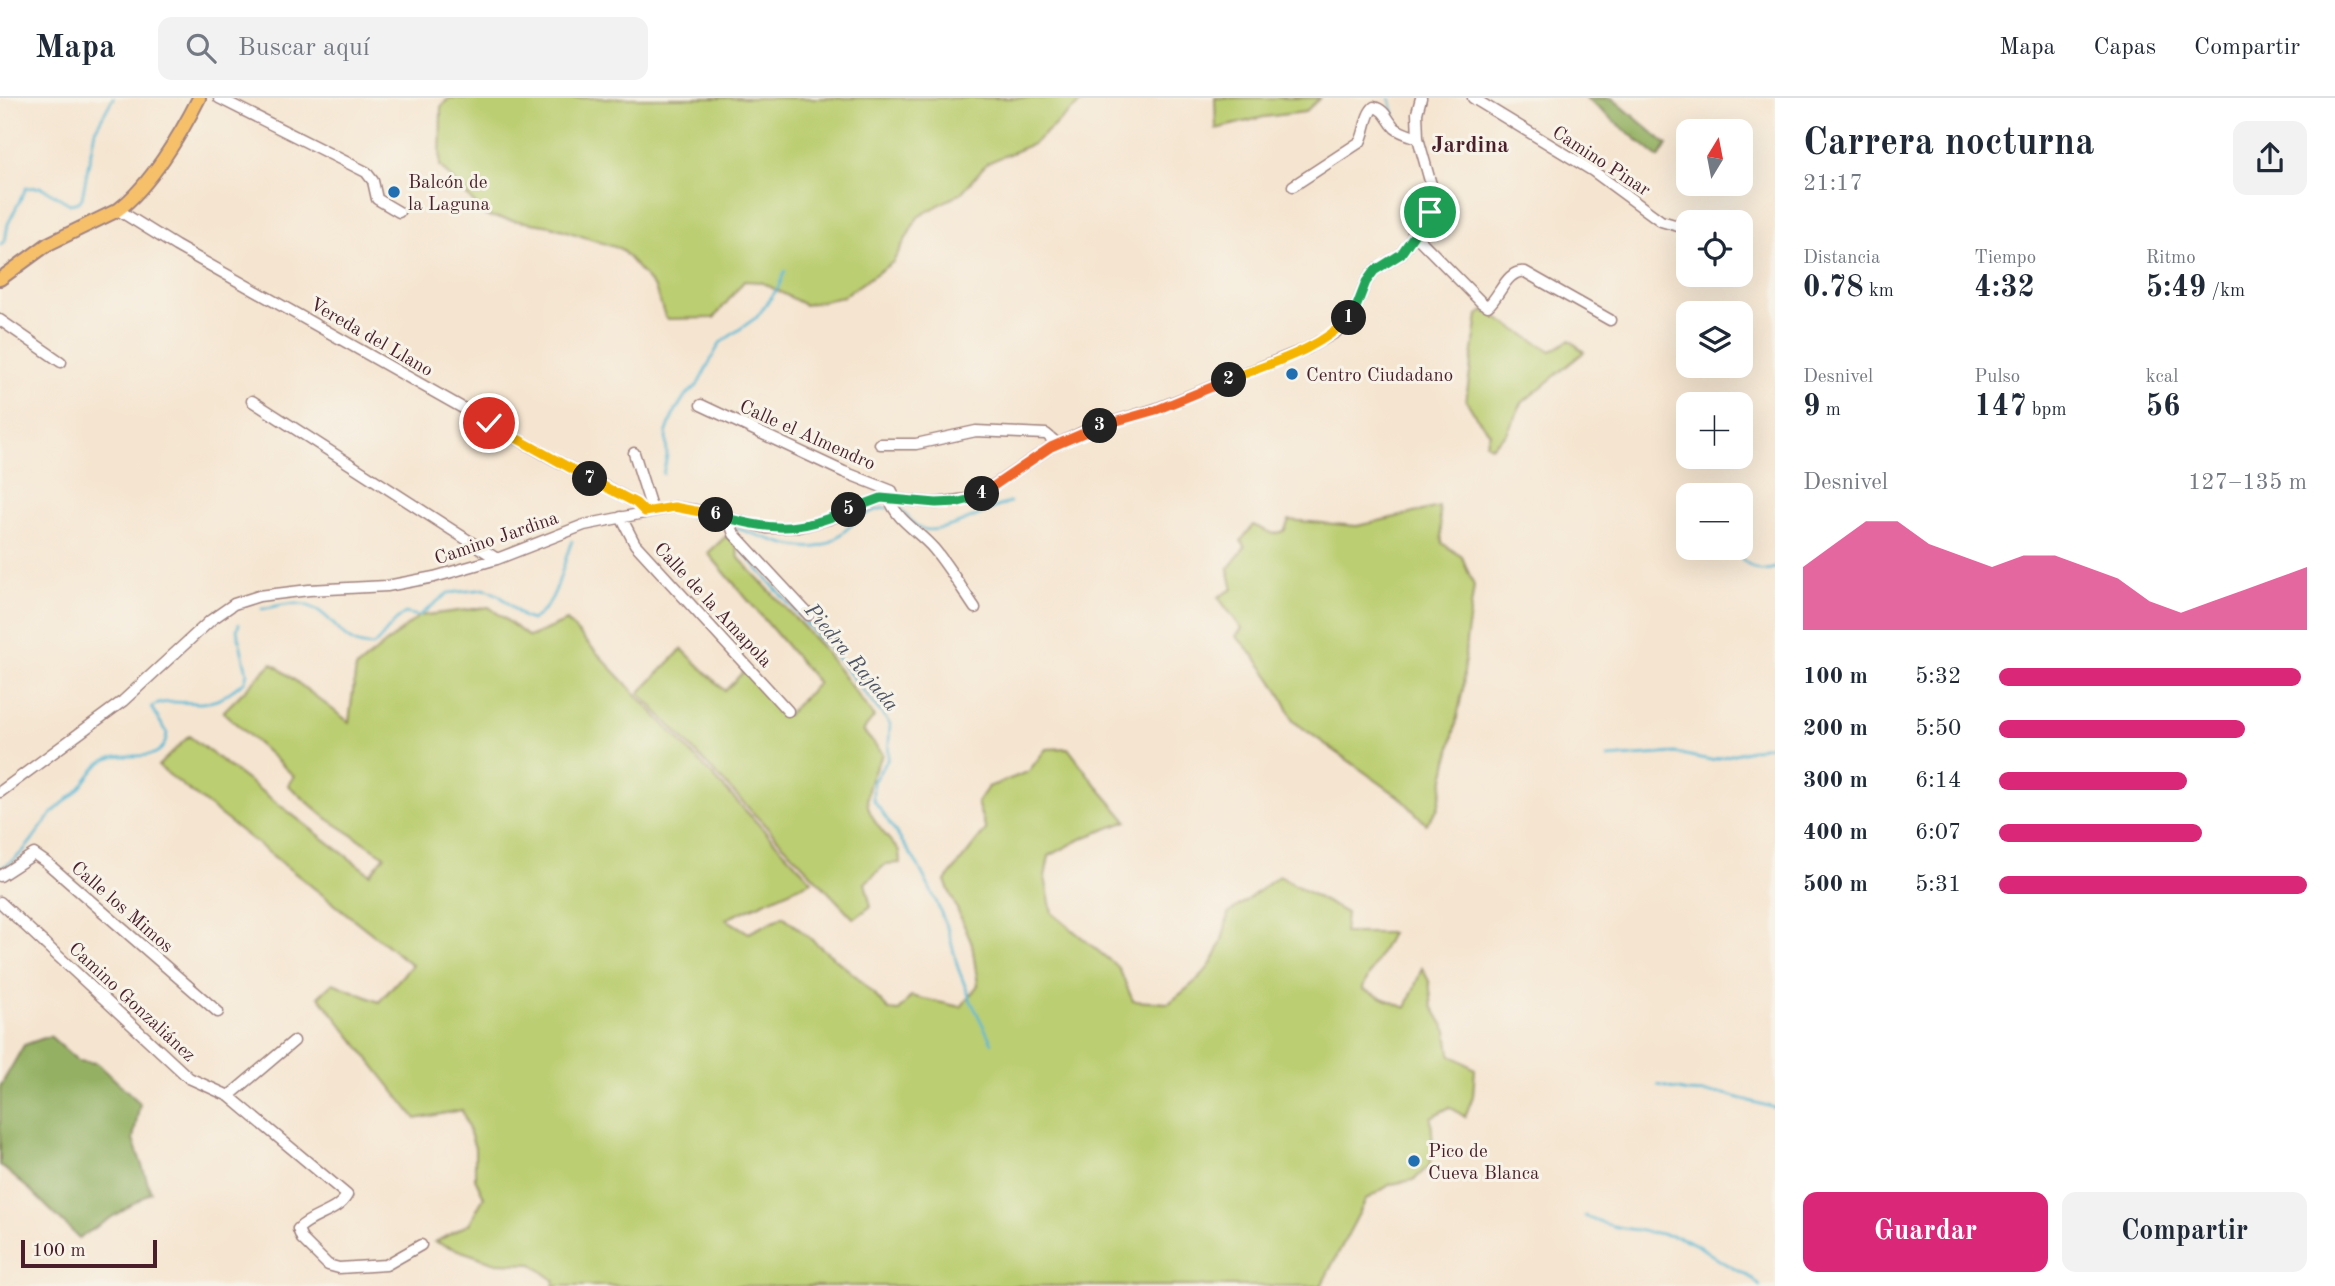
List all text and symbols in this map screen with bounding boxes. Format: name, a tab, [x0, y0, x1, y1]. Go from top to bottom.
search box	[158, 17, 648, 80]
icon: search	[182, 29, 220, 67]
text: Mapa	[35, 32, 116, 65]
text: Buscar aquí	[238, 35, 370, 61]
text: Mapa	[1999, 36, 2055, 60]
text: Capas	[2093, 36, 2156, 60]
text: Compartir	[2194, 36, 2300, 60]
north arrow	[1676, 119, 1754, 196]
map controls	[1676, 119, 1753, 560]
button: share	[2233, 121, 2307, 195]
street label: Camino Pinar	[1548, 123, 1653, 201]
text: Carrera nocturna	[1803, 125, 2094, 163]
district label: Jardina	[1431, 134, 1509, 157]
text: 21:17	[1803, 172, 1863, 195]
place label: Balcón de la Laguna	[408, 174, 491, 215]
pin	[1400, 182, 1460, 242]
marker: Balcón de la Laguna	[386, 184, 402, 200]
icon: arrive	[1411, 193, 1449, 231]
button: locate	[1676, 210, 1753, 287]
text: Distancia	[1803, 249, 1880, 268]
text: Tiempo	[1974, 249, 2036, 268]
text: Ritmo	[2146, 249, 2196, 268]
text: 0.78	[1803, 273, 1864, 303]
text: 4:32	[1974, 273, 2035, 303]
text: 5:49	[2146, 273, 2206, 303]
text: km	[1864, 282, 1894, 301]
text: /km	[2206, 282, 2245, 301]
street label: Vereda del Llano	[306, 295, 436, 381]
pin: 1	[1332, 300, 1366, 336]
button: layers	[1676, 301, 1753, 378]
text: 1	[1343, 308, 1354, 327]
pin: 2	[1212, 362, 1246, 398]
marker: Centro Ciudadano	[1284, 366, 1300, 382]
place label: Centro Ciudadano	[1306, 367, 1453, 386]
text: Desnivel	[1803, 368, 1873, 387]
text: Pulso	[1974, 368, 2020, 387]
text: kcal	[2146, 368, 2178, 387]
text: 2	[1223, 370, 1234, 389]
button: +	[1676, 392, 1753, 469]
text: 9	[1803, 392, 1820, 422]
text: 147	[1974, 392, 2027, 422]
text: 56	[2146, 392, 2180, 422]
pin	[459, 393, 519, 453]
street label: Calle el Almendro	[736, 398, 878, 475]
text: m	[1820, 401, 1841, 420]
text: bpm	[2027, 401, 2067, 420]
icon: check	[470, 404, 508, 442]
pin: 3	[1082, 408, 1118, 444]
text: 3	[1094, 416, 1105, 435]
pin: 7	[572, 462, 608, 496]
text: 7	[584, 469, 595, 488]
text: Desnivel	[1803, 471, 1888, 494]
text: 127–135 m	[2188, 471, 2307, 494]
pin: 4	[964, 476, 1000, 512]
button: −	[1676, 483, 1753, 560]
text: 4	[976, 484, 987, 503]
pin: 5	[832, 492, 866, 528]
pin: 6	[698, 498, 734, 532]
text: 5	[843, 500, 854, 519]
text: 6	[710, 505, 721, 524]
street label: Camino Jardina	[433, 509, 562, 569]
street label: Calle de la Amapola	[650, 540, 775, 672]
water label: Piedra Rajada	[799, 599, 902, 716]
text: 100 m	[1803, 665, 1868, 688]
text: 5:32	[1915, 665, 1961, 688]
text: 200 m	[1803, 717, 1868, 740]
text: 5:50	[1915, 717, 1961, 740]
text: 300 m	[1803, 769, 1868, 792]
text: 6:14	[1915, 769, 1961, 792]
text: 400 m	[1803, 821, 1868, 844]
text: 6:07	[1915, 821, 1961, 844]
street label: Calle los Mimos	[67, 859, 176, 957]
text: 500 m	[1803, 873, 1868, 896]
text: 5:31	[1915, 873, 1961, 896]
street label: Camino Gonzaliánez	[64, 939, 198, 1066]
place label: Pico de Cueva Blanca	[1428, 1143, 1540, 1184]
marker: Pico de Cueva Blanca	[1406, 1153, 1422, 1169]
button: Guardar	[1803, 1192, 2048, 1272]
button: Compartir	[2062, 1192, 2307, 1272]
scale bar	[21, 1237, 158, 1269]
text: 100 m	[32, 1242, 85, 1261]

